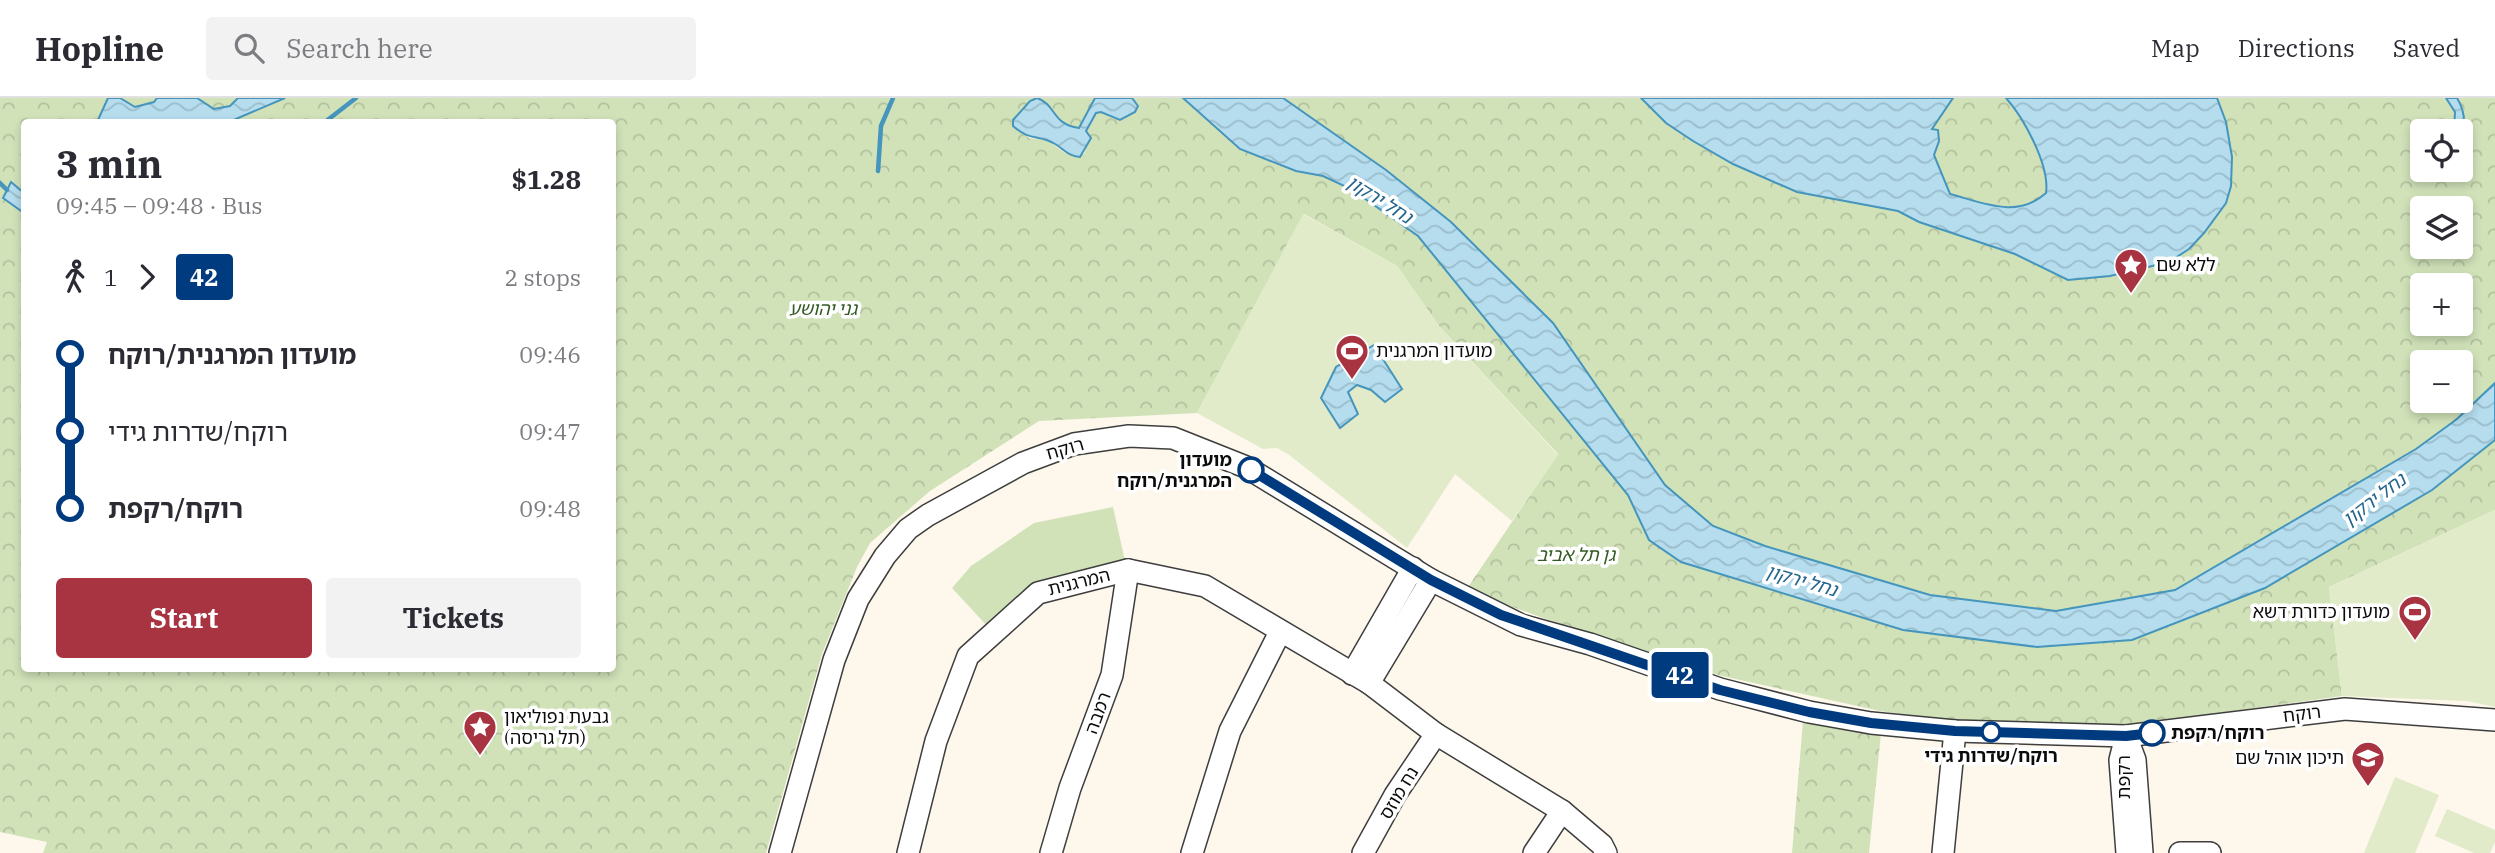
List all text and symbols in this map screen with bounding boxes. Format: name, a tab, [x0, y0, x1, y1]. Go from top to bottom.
search box	[206, 17, 696, 80]
text: Hopline	[35, 27, 164, 70]
icon: search	[230, 29, 268, 67]
text: Search here	[286, 31, 433, 65]
text: Map	[2151, 32, 2200, 64]
text: Directions	[2238, 32, 2355, 64]
text: Saved	[2393, 32, 2460, 64]
map controls	[2410, 119, 2473, 413]
button: locate	[2410, 119, 2473, 182]
text: 3 min	[56, 139, 162, 188]
text: $1.28	[511, 162, 581, 196]
water label: נחל ירקון	[1343, 170, 1419, 229]
text: 09:45 – 09:48 · Bus	[56, 190, 263, 220]
button: layers	[2410, 196, 2473, 259]
place icon: ללא שם	[2112, 246, 2150, 295]
place label: ללא שם	[2156, 253, 2216, 276]
icon: walk	[56, 258, 94, 296]
icon: forward	[128, 258, 166, 296]
text: 42	[190, 261, 219, 293]
text: 1	[104, 262, 118, 292]
text: 2 stops	[504, 262, 581, 292]
button: +	[2410, 273, 2473, 336]
park label: גני יהושע	[789, 297, 858, 320]
sports icon: מועדון המרגנית	[1333, 332, 1371, 381]
text: מועדון המרגנית/רוקח	[108, 337, 356, 371]
text: 09:46	[519, 339, 581, 369]
place label: מועדון המרגנית	[1376, 339, 1493, 362]
button: −	[2410, 350, 2473, 413]
text: רוקח/שדרות גידי	[108, 414, 288, 448]
text: 09:47	[519, 416, 581, 446]
street label: רוקח	[1043, 432, 1086, 465]
place label: מועדון המרגנית/רוקח	[1117, 448, 1232, 492]
marker: מועדון המרגנית/רוקח	[1238, 457, 1264, 483]
water label: נחל ירקון	[2338, 466, 2412, 530]
text: רוקח/רקפת	[108, 491, 243, 525]
text: 09:48	[519, 493, 581, 523]
park label: גן תל אביב	[1537, 543, 1616, 566]
water label: נחל ירקון	[1764, 558, 1842, 602]
street label: המרגנית	[1045, 563, 1112, 600]
button: Start	[56, 578, 312, 658]
button: Tickets	[326, 578, 581, 658]
sports icon: מועדון כדורת דשא	[2396, 593, 2434, 642]
place label: מועדון כדורת דשא	[2253, 600, 2390, 623]
line badge: 42	[1648, 652, 1712, 698]
text: 42	[1666, 659, 1694, 691]
street label: רמבה	[1079, 689, 1116, 737]
street label: רוקח	[2282, 700, 2322, 727]
place label: גבעת נפוליאון (תל גריסה)	[504, 705, 609, 749]
place icon: גבעת נפוליאון (תל גריסה)	[461, 708, 499, 757]
marker: רוקח/רקפת	[2139, 720, 2165, 746]
place label: רוקח/רקפת	[2171, 721, 2265, 744]
marker: רוקח/שדרות גידי	[1981, 722, 2001, 742]
school or university icon: תיכון אוהל שם	[2349, 739, 2387, 788]
place label: רוקח/שדרות גידי	[1924, 744, 2058, 767]
place label: תיכון אוהל שם	[2235, 746, 2344, 769]
street label: רקפת	[2112, 755, 2135, 799]
street label: נח מוזס	[1374, 762, 1423, 823]

